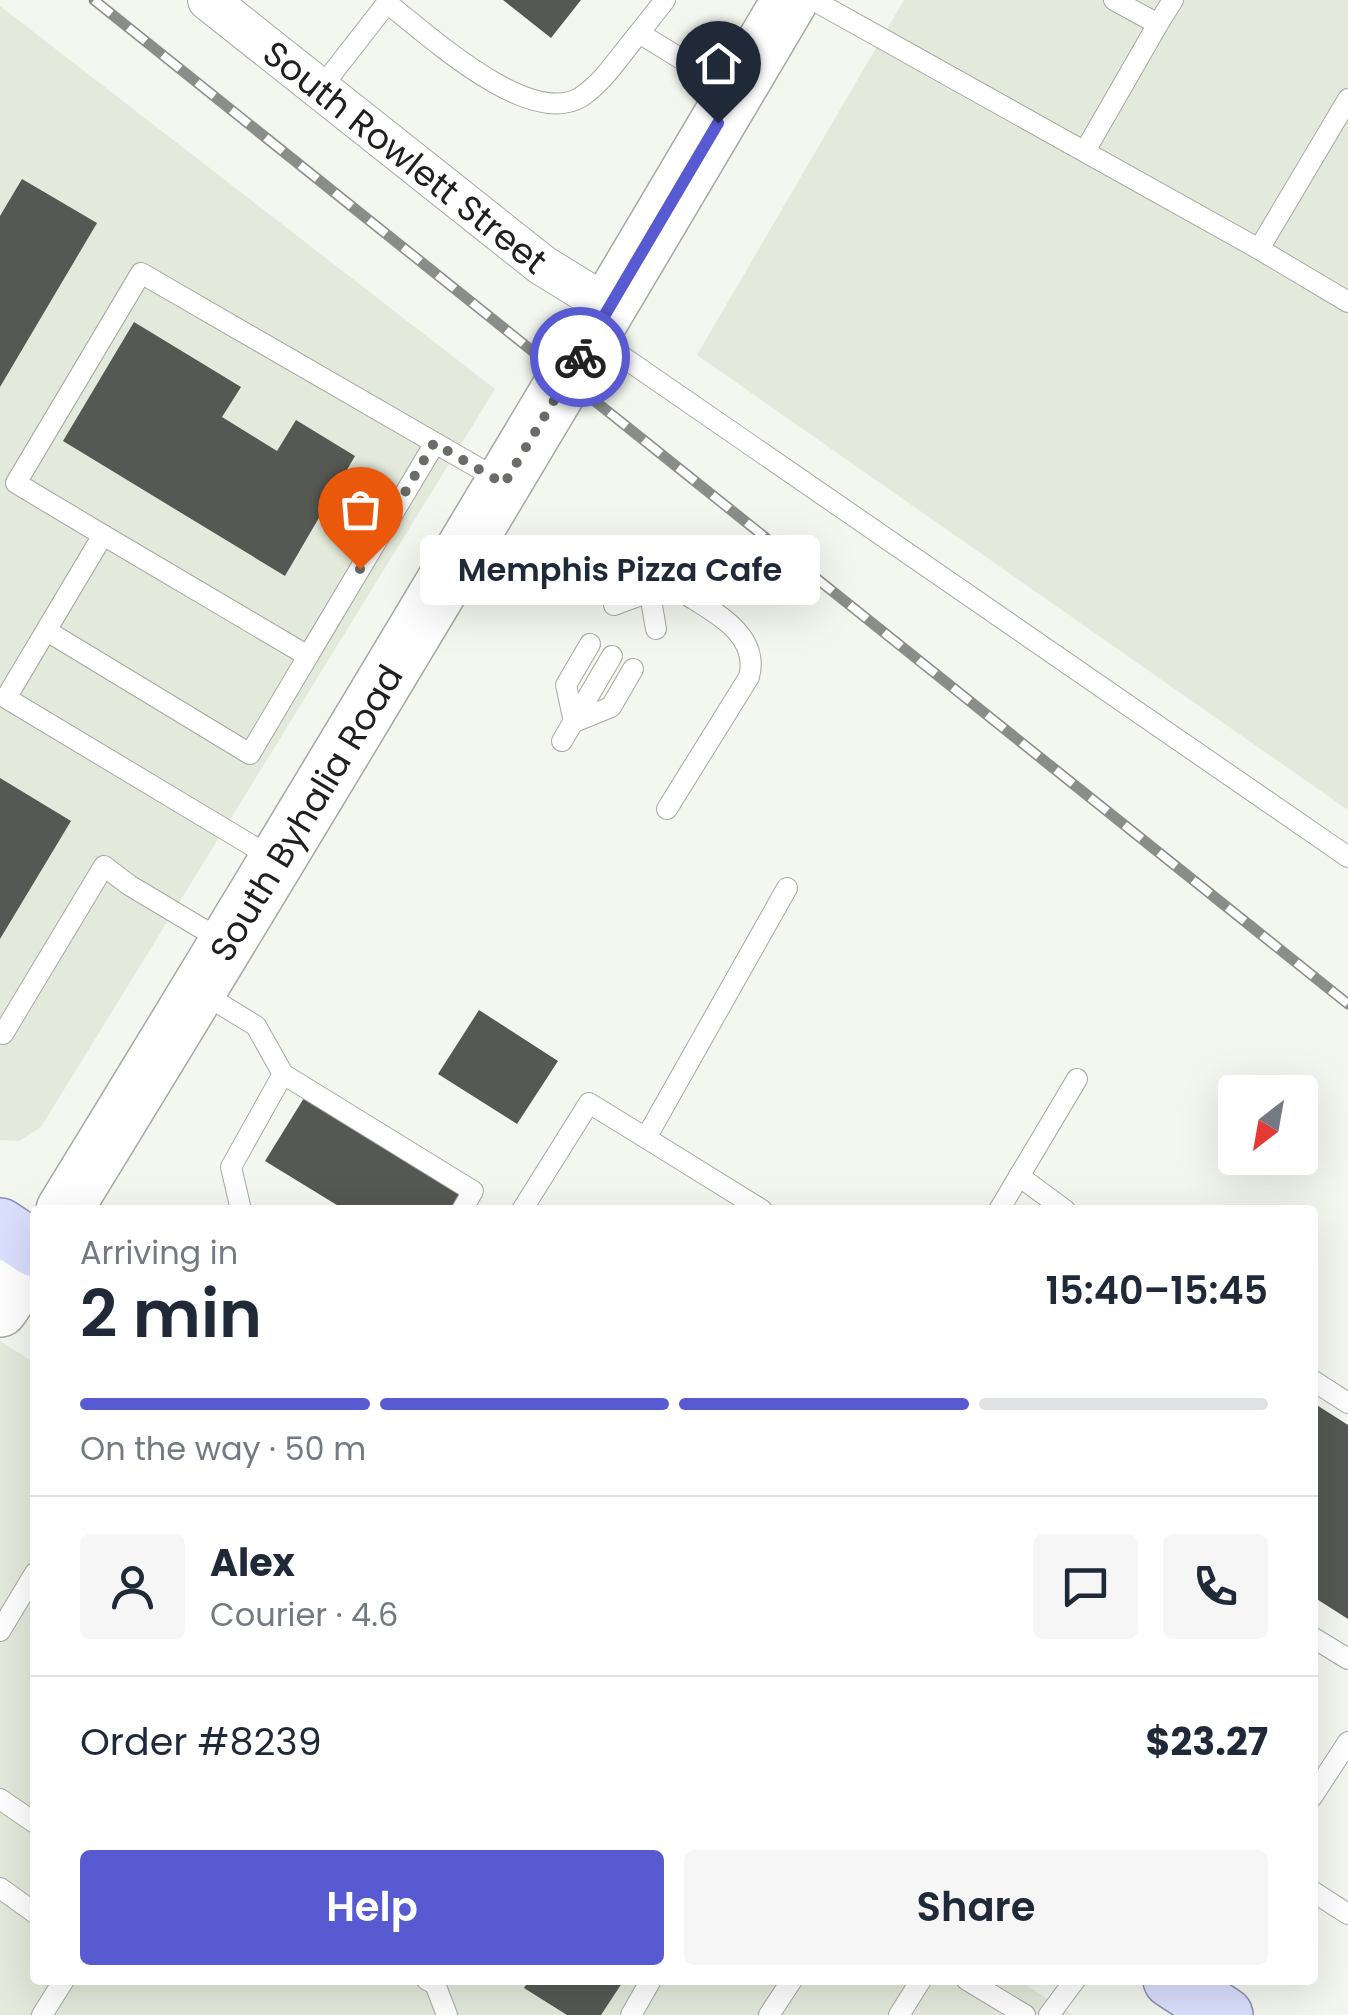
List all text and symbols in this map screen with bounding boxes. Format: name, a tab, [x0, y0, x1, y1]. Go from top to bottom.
pin	[676, 21, 761, 124]
street label: South Rowlett Street	[253, 29, 558, 285]
icon: home	[691, 36, 746, 91]
courier	[530, 307, 630, 407]
icon: bike	[553, 330, 608, 385]
pin	[318, 467, 403, 570]
icon: bag	[333, 482, 388, 537]
callout: Memphis Pizza Cafe	[420, 534, 820, 604]
text: Memphis Pizza Cafe	[458, 547, 782, 592]
street label: South Byhalia Road	[197, 655, 414, 970]
north arrow	[1218, 1075, 1318, 1175]
map controls	[1218, 1075, 1318, 1175]
text: Arriving in	[80, 1230, 238, 1275]
text: 15:40–15:45	[1046, 1264, 1268, 1317]
text: 2 min	[80, 1269, 262, 1360]
text: On the way · 50 m	[80, 1426, 366, 1471]
button: person	[80, 1534, 185, 1639]
button: chat	[1033, 1534, 1138, 1639]
button: phone	[1163, 1534, 1268, 1639]
text: Alex	[210, 1536, 295, 1589]
text: Courier · 4.6	[210, 1592, 398, 1637]
text: Order #8239	[80, 1715, 322, 1768]
text: $23.27	[1146, 1715, 1268, 1768]
button: Help	[80, 1850, 664, 1965]
button: Share	[684, 1850, 1268, 1965]

